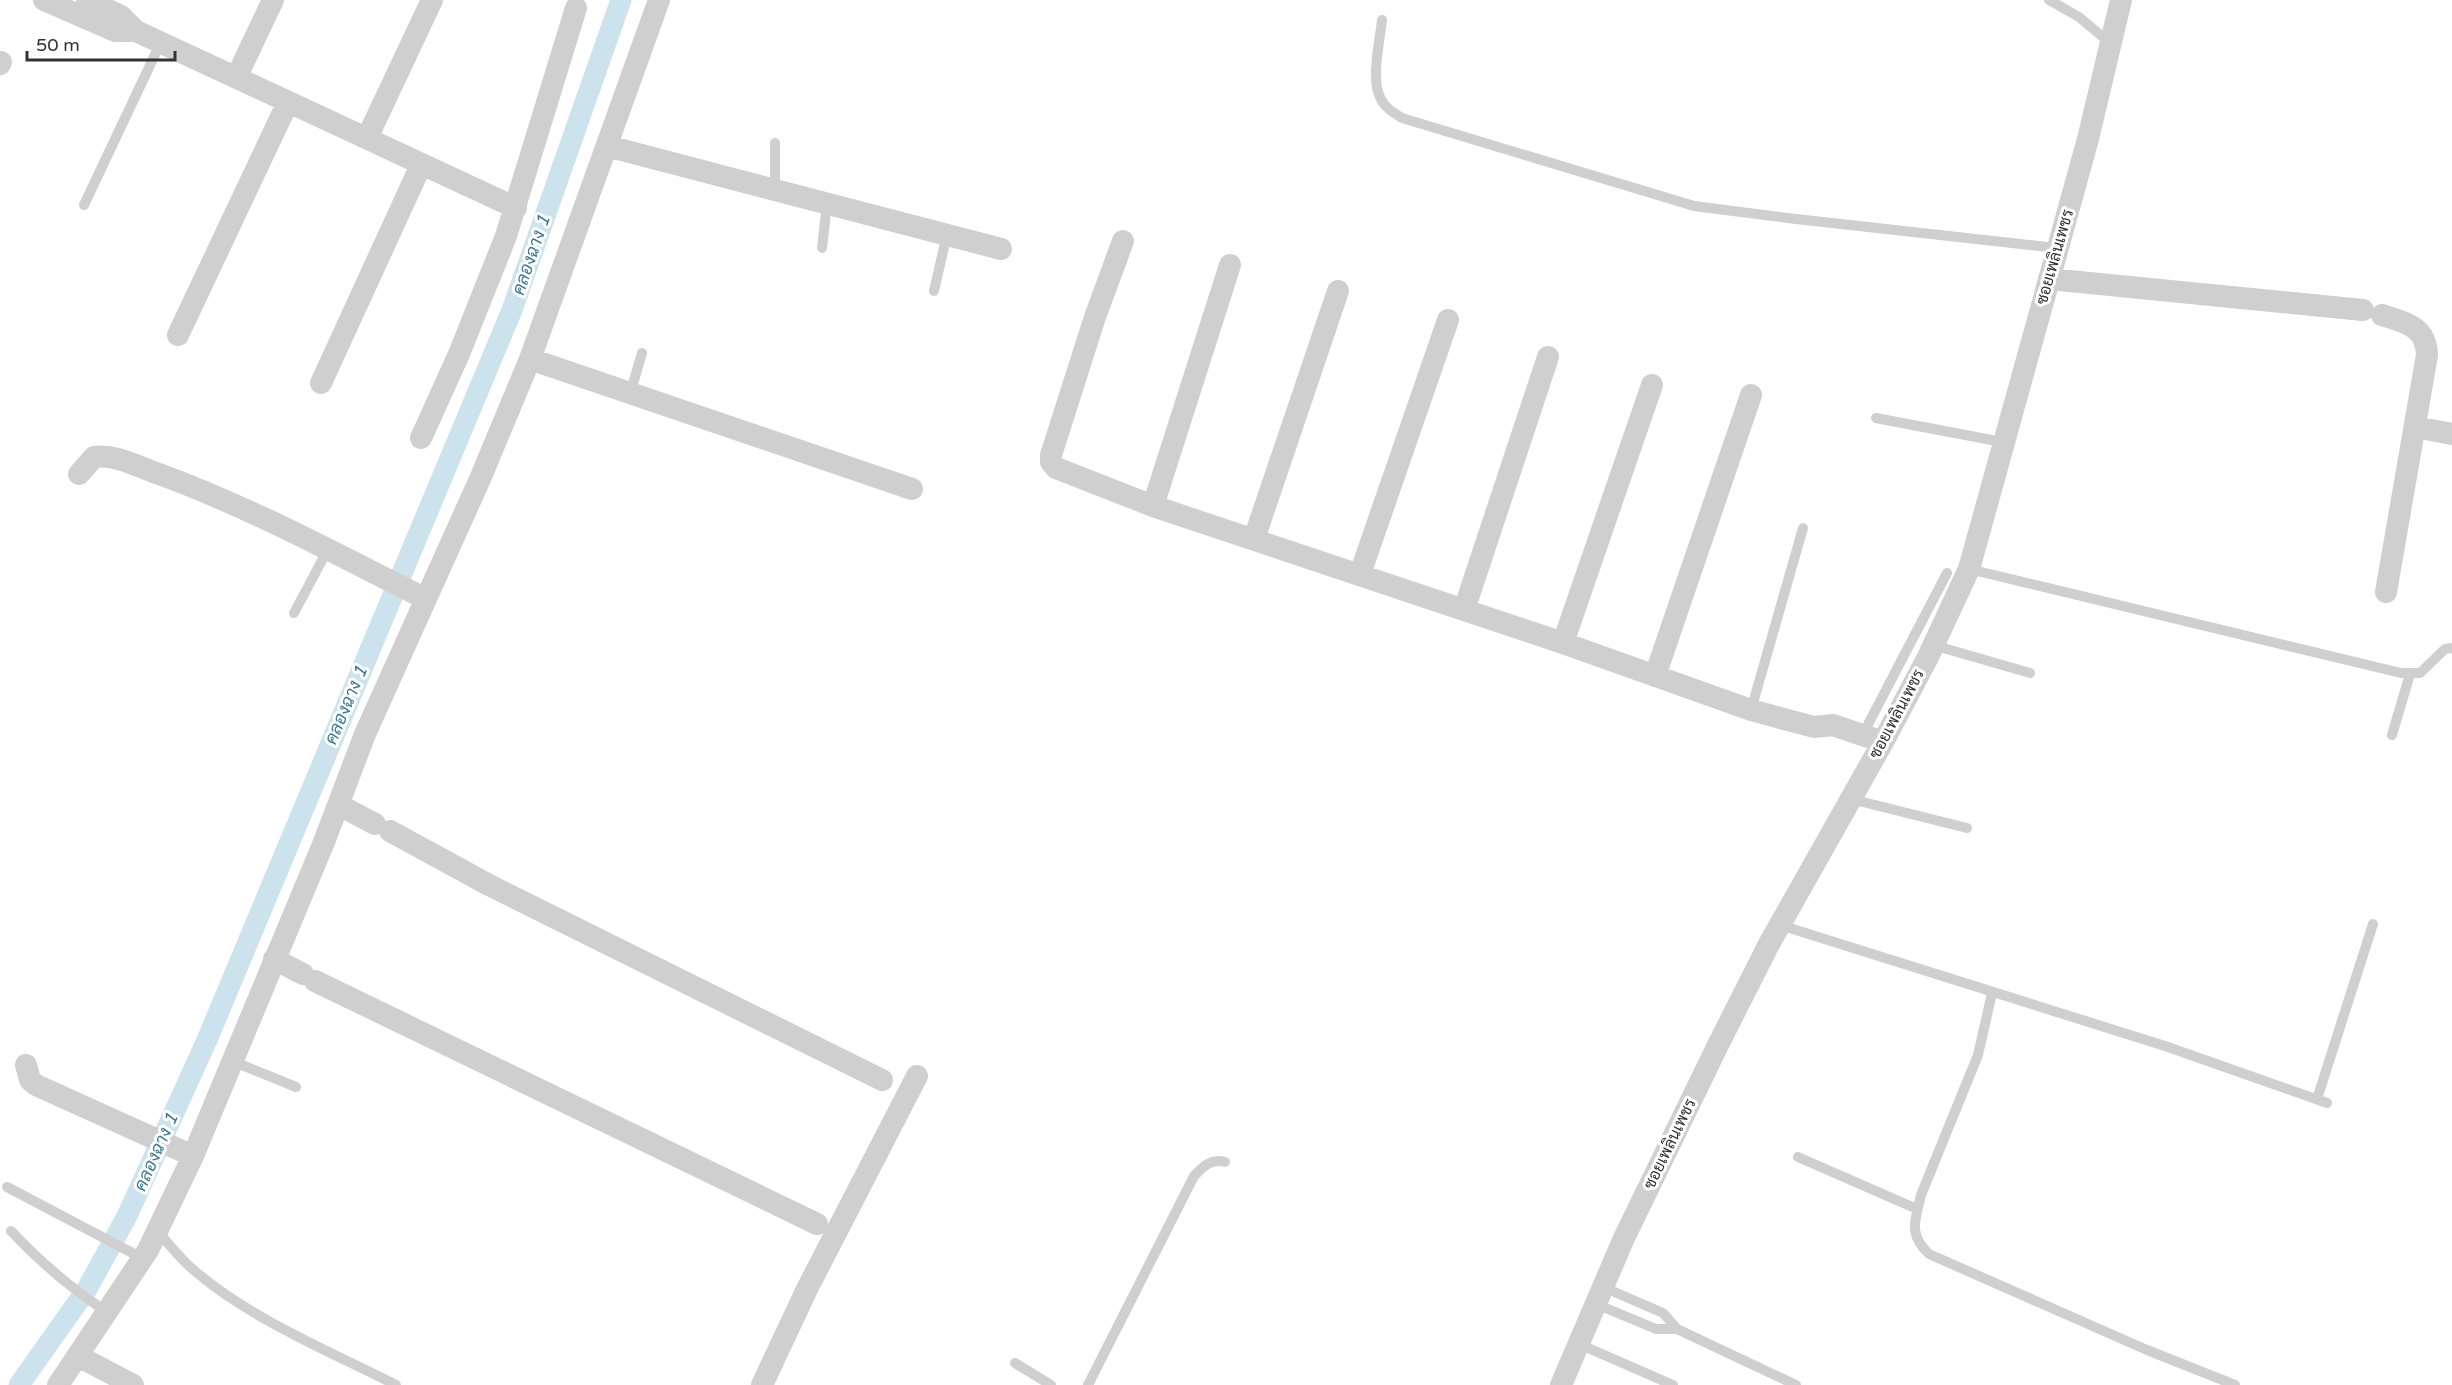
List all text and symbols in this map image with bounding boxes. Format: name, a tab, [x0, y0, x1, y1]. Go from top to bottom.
scale bar	[27, 24, 176, 62]
text: 50 m	[36, 34, 80, 56]
street label: ซอยเพลินเพชร	[2032, 207, 2078, 307]
water label: คลองฉาง 1	[507, 212, 555, 298]
water label: คลองฉาง 1	[320, 662, 372, 748]
street label: ซอยเพลินเพชร	[1865, 666, 1929, 762]
street label: ซอยเพลินเพชร	[1639, 1095, 1701, 1193]
water label: คลองฉาง 1	[129, 1110, 183, 1194]

